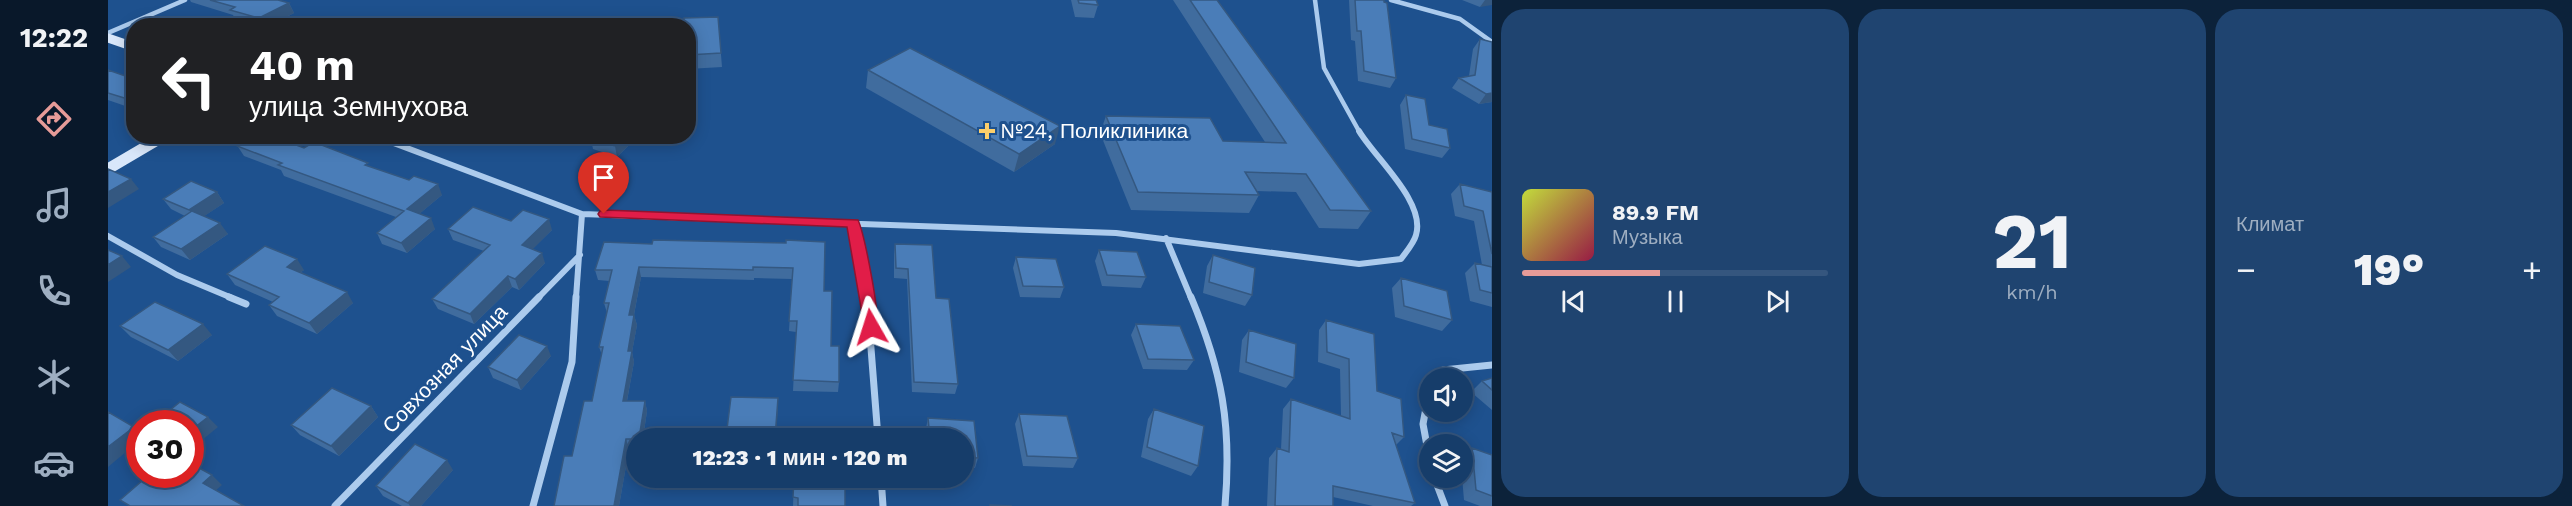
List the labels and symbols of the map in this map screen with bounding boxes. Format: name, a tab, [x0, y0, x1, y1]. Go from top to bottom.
place label: №24, Поликлиника	[1000, 118, 1189, 143]
marker: №24, Поликлиника	[978, 122, 996, 140]
pin	[578, 152, 629, 214]
position arrow	[839, 295, 903, 359]
street label: Совхозная улица	[377, 299, 513, 438]
speed limit sign: 30	[126, 410, 204, 488]

